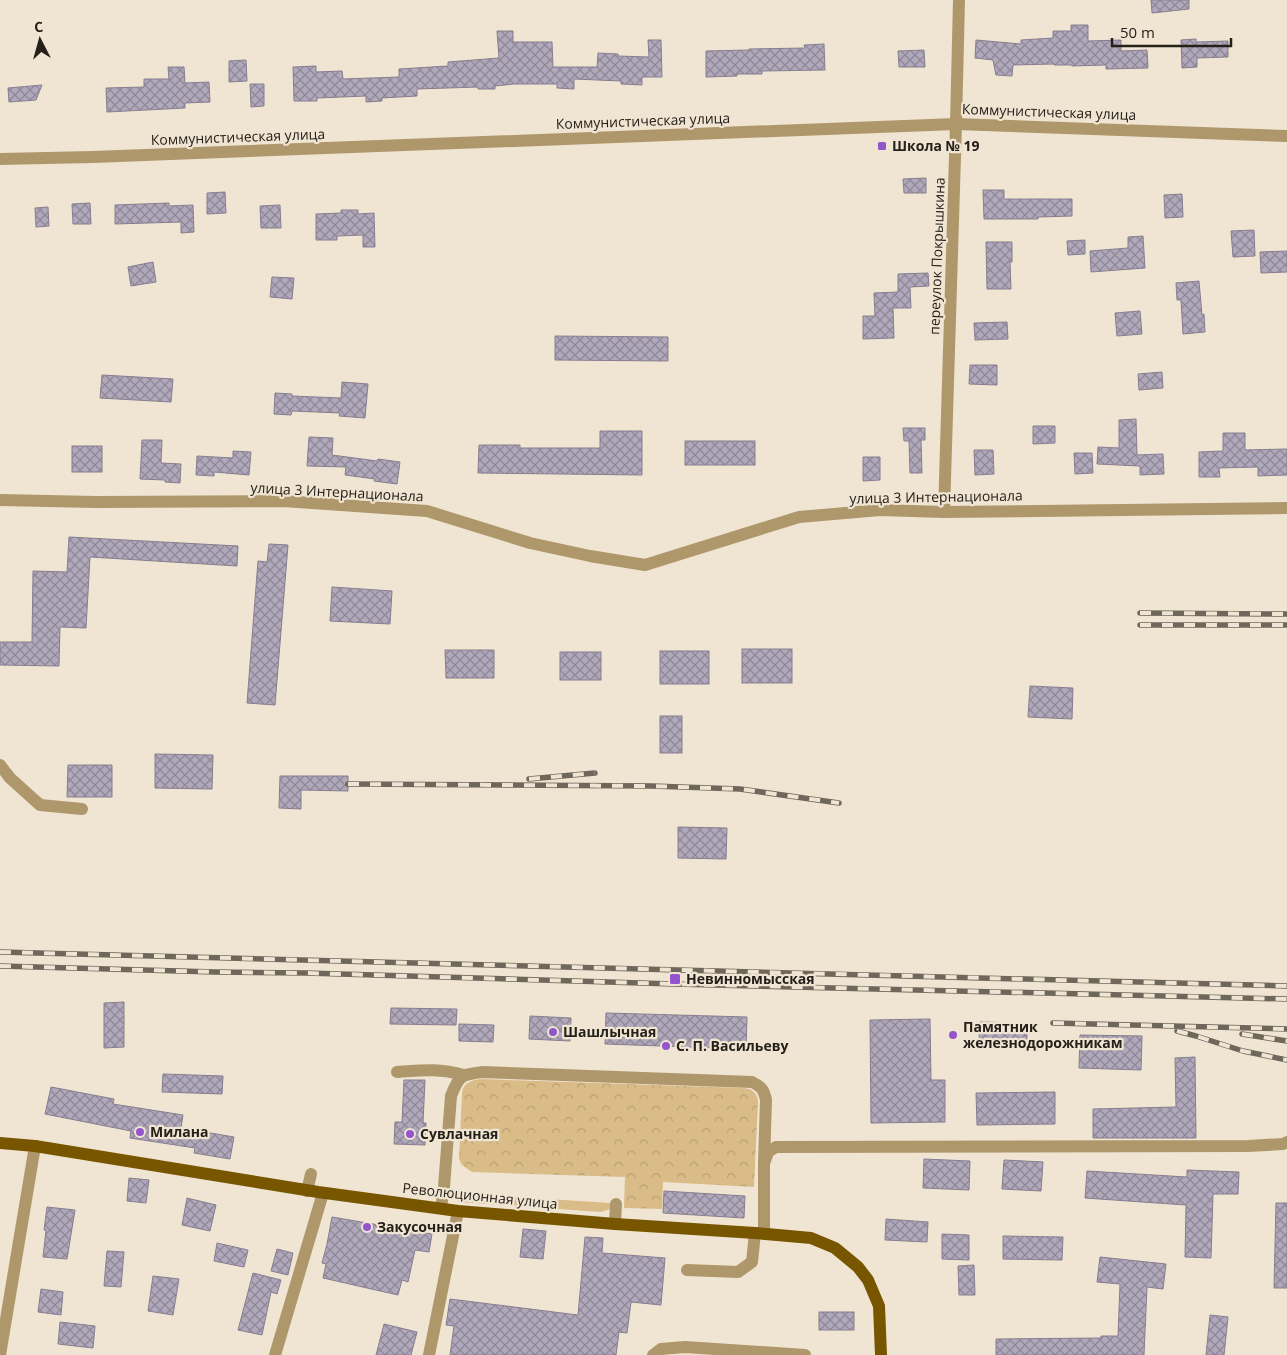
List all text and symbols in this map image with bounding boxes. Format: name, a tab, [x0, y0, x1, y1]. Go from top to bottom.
north arrow	[15, 15, 65, 65]
scale bar	[1112, 15, 1231, 47]
text: С	[33, 17, 44, 36]
text: 50 m	[1120, 22, 1155, 42]
street label: Коммунистическая улица	[962, 99, 1136, 124]
street label: Коммунистическая улица	[556, 108, 730, 133]
street label: Коммунистическая улица	[151, 124, 325, 149]
place label: Школа № 19	[892, 136, 980, 155]
marker: Школа № 19	[876, 140, 888, 152]
street label: переулок Покрышкина	[924, 177, 949, 335]
street label: улица 3 Интернационала	[250, 477, 424, 506]
street label: улица 3 Интернационала	[849, 485, 1023, 508]
place label: Невинномысская	[686, 969, 815, 988]
marker: Невинномысская	[668, 972, 682, 986]
place label: Памятник железнодорожникам	[963, 1017, 1123, 1052]
place label: Шашлычная	[563, 1022, 656, 1041]
marker: Шашлычная	[547, 1026, 559, 1038]
marker: Памятник железнодорожникам	[947, 1029, 959, 1041]
place label: С. П. Васильеву	[676, 1036, 788, 1055]
marker: С. П. Васильеву	[660, 1040, 672, 1052]
place label: Милана	[150, 1122, 209, 1141]
place label: Сувлачная	[420, 1124, 498, 1143]
marker: Милана	[134, 1126, 146, 1138]
marker: Сувлачная	[404, 1128, 416, 1140]
street label: Революционная улица	[402, 1178, 559, 1213]
place label: Закусочная	[377, 1217, 462, 1236]
marker: Закусочная	[361, 1221, 373, 1233]

